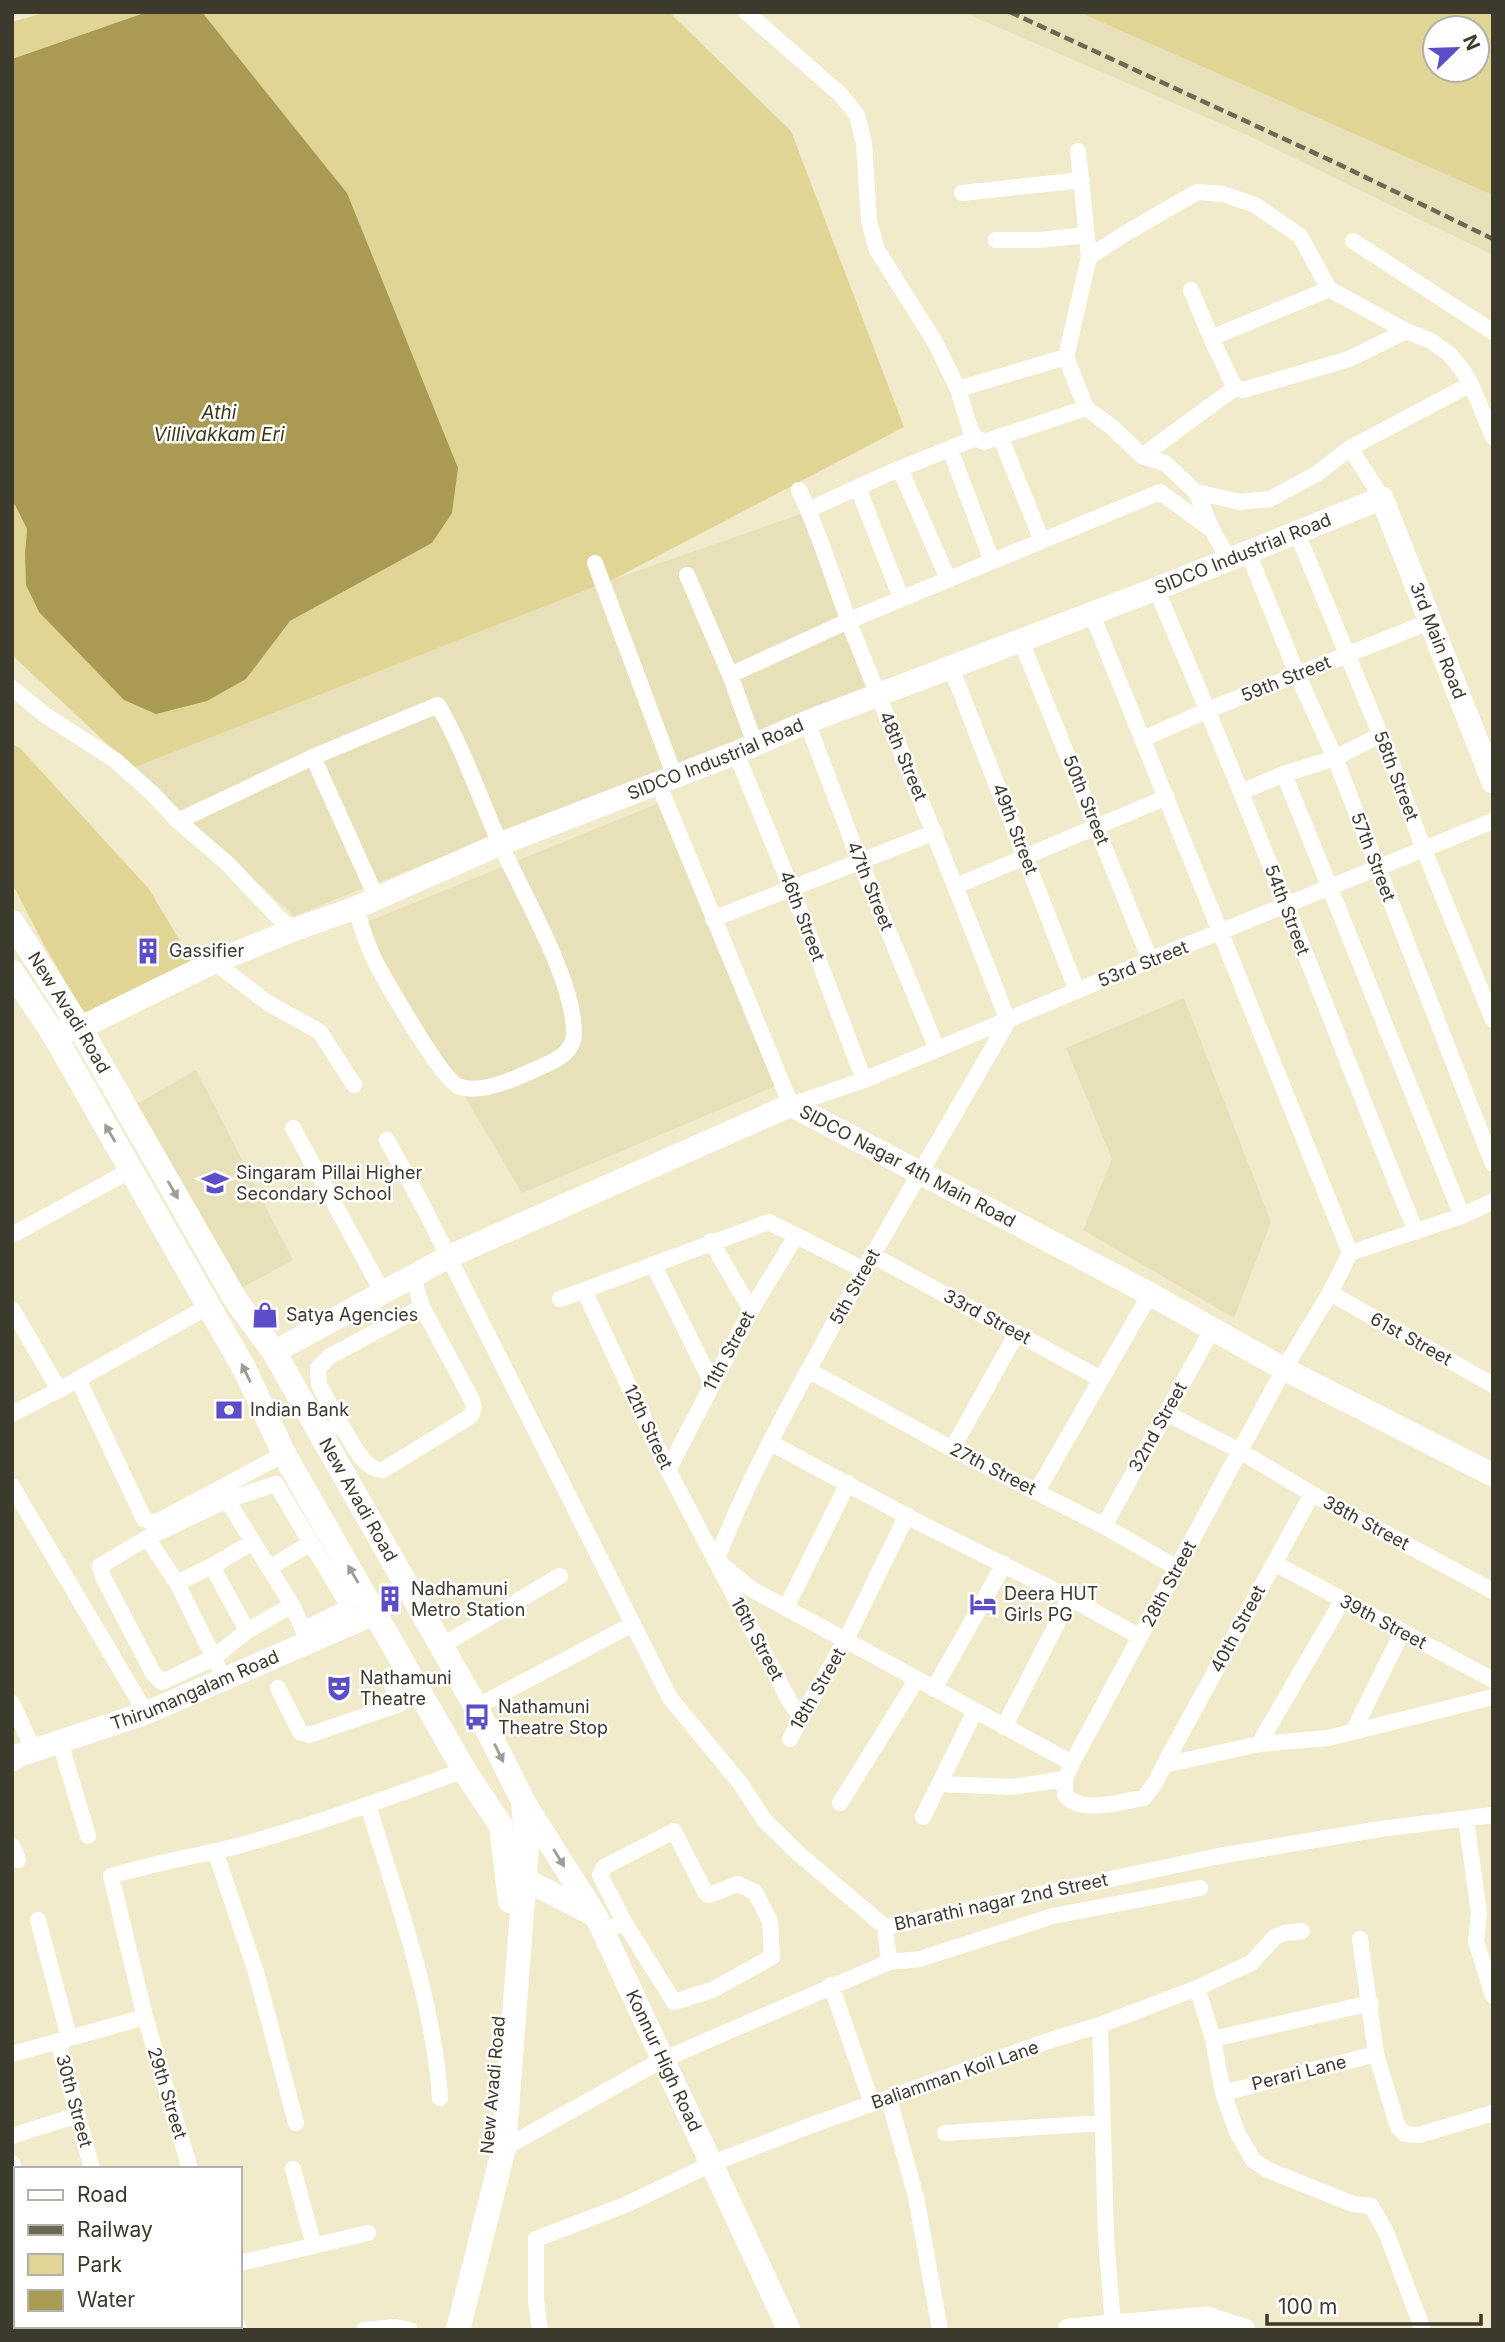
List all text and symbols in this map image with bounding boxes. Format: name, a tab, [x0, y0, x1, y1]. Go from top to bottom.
north arrow	[1421, 14, 1491, 84]
text: N	[1458, 31, 1485, 54]
water label: Athi Villivakkam Eri	[153, 401, 285, 446]
street label: SIDCO Industrial Road	[1151, 509, 1334, 598]
street label: 3rd Main Road	[1406, 579, 1470, 702]
street label: 59th Street	[1238, 651, 1334, 706]
street label: 48th Street	[875, 708, 932, 804]
street label: SIDCO Industrial Road	[624, 714, 807, 804]
street label: 58th Street	[1370, 728, 1423, 824]
street label: 50th Street	[1059, 752, 1114, 848]
street label: 49th Street	[989, 781, 1042, 877]
street label: 57th Street	[1347, 809, 1400, 904]
street label: 47th Street	[843, 838, 898, 934]
street label: 54th Street	[1261, 862, 1314, 958]
street label: 46th Street	[776, 868, 829, 964]
building icon: Gassifier	[133, 936, 163, 966]
street label: 53rd Street	[1095, 936, 1191, 991]
place label: Gassifier	[169, 940, 244, 961]
street label: New Avadi Road	[24, 948, 115, 1077]
street label: SIDCO Nagar 4th Main Road	[796, 1100, 1019, 1231]
one-way arrow	[104, 1123, 116, 1142]
place label: Singaram Pillai Higher Secondary School	[236, 1162, 422, 1204]
school or university icon: Singaram Pillai Higher Secondary School	[200, 1168, 230, 1198]
one-way arrow	[167, 1181, 179, 1200]
street label: 5th Street	[825, 1245, 884, 1328]
street label: 33rd Street	[940, 1285, 1034, 1348]
shop icon: Satya Agencies	[250, 1300, 280, 1330]
place label: Satya Agencies	[286, 1304, 418, 1325]
street label: 11th Street	[699, 1307, 758, 1394]
street label: 61st Street	[1367, 1308, 1456, 1370]
one-way arrow	[240, 1363, 252, 1383]
street label: 32nd Street	[1124, 1378, 1191, 1475]
street label: 12th Street	[620, 1381, 677, 1472]
bank icon: Indian Bank	[214, 1395, 244, 1425]
place label: Indian Bank	[250, 1399, 349, 1420]
street label: New Avadi Road	[315, 1434, 402, 1565]
street label: 27th Street	[947, 1438, 1040, 1499]
street label: 38th Street	[1320, 1491, 1413, 1554]
street label: 28th Street	[1137, 1537, 1200, 1630]
one-way arrow	[347, 1564, 360, 1583]
place label: Nadhamuni Metro Station	[411, 1578, 525, 1620]
street label: 40th Street	[1206, 1582, 1269, 1676]
place label: Deera HUT Girls PG	[1004, 1583, 1098, 1625]
building icon: Nadhamuni Metro Station	[375, 1584, 405, 1614]
hotel icon: Deera HUT Girls PG	[968, 1589, 998, 1619]
street label: 39th Street	[1336, 1590, 1430, 1653]
street label: 16th Street	[727, 1594, 788, 1684]
street label: 18th Street	[786, 1644, 849, 1733]
street label: Thirumangalam Road	[108, 1646, 282, 1734]
place label: Nathamuni Theatre	[360, 1667, 452, 1709]
theatre icon: Nathamuni Theatre	[324, 1673, 354, 1703]
place label: Nathamuni Theatre Stop	[498, 1696, 608, 1738]
bus stop icon: Nathamuni Theatre Stop	[462, 1702, 492, 1732]
one-way arrow	[494, 1743, 505, 1763]
one-way arrow	[553, 1849, 566, 1868]
street label: Bharathi nagar 2nd Street	[892, 1869, 1110, 1934]
street label: Konnur High Road	[622, 1986, 706, 2135]
street label: New Avadi Road	[476, 2015, 509, 2155]
street label: Baliamman Koil Lane	[868, 2036, 1041, 2113]
street label: 29th Street	[144, 2044, 191, 2141]
street label: Perari Lane	[1249, 2051, 1348, 2094]
street label: 30th Street	[52, 2052, 97, 2150]
legend	[14, 2167, 242, 2328]
text: Road	[77, 2182, 128, 2207]
text: Railway	[77, 2217, 153, 2242]
text: Park	[77, 2252, 122, 2277]
scale bar	[1267, 2282, 1480, 2326]
text: Water	[77, 2287, 135, 2312]
text: 100 m	[1278, 2294, 1337, 2319]

